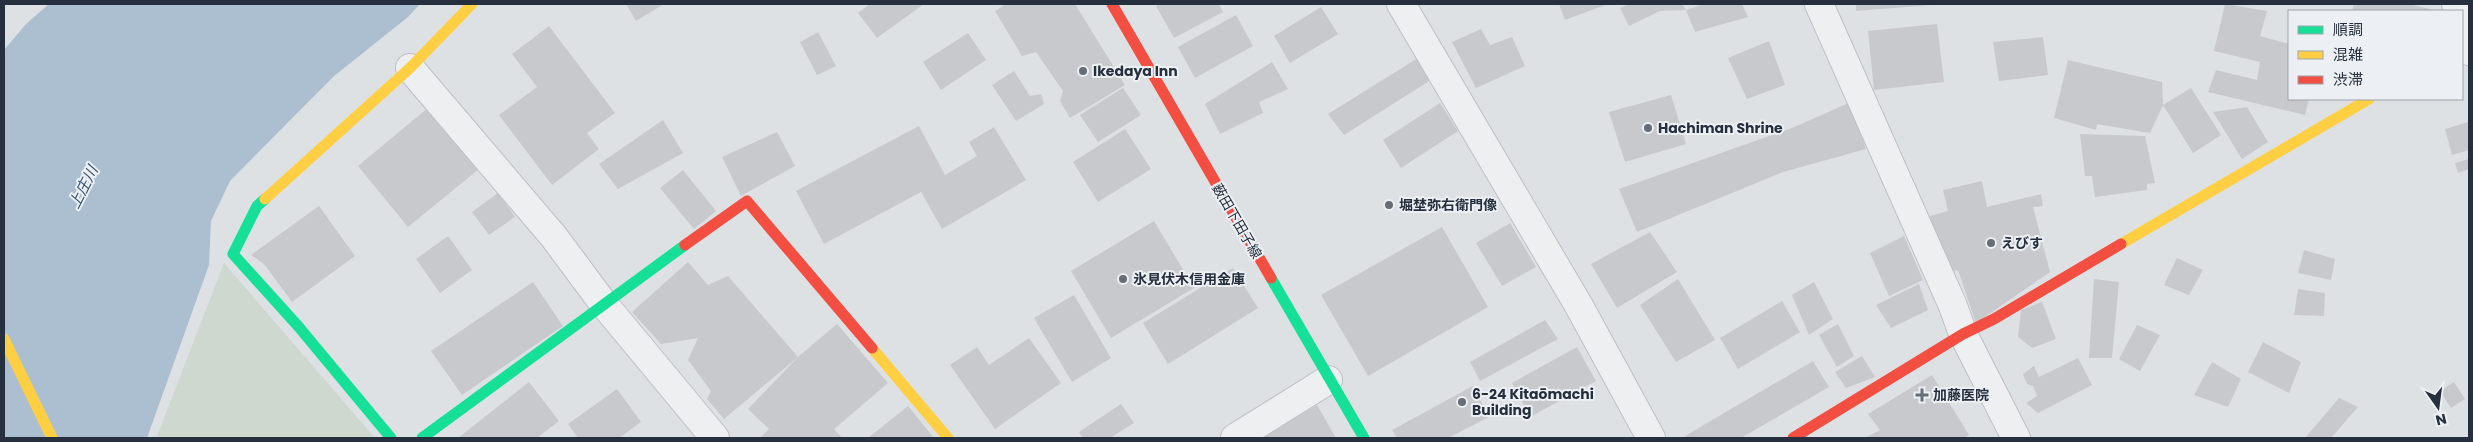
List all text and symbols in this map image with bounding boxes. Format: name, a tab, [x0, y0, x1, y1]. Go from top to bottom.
legend	[2288, 10, 2463, 100]
text: 順調	[2333, 19, 2363, 40]
text: 混雑	[2333, 44, 2363, 65]
place label: Ikedaya Inn	[1093, 61, 1178, 81]
marker: Ikedaya Inn	[1077, 65, 1089, 77]
text: 渋滞	[2333, 69, 2363, 90]
place label: Hachiman Shrine	[1658, 118, 1783, 138]
marker: Hachiman Shrine	[1642, 122, 1654, 134]
water label: 上庄川	[63, 160, 103, 212]
street label: 薮田下田子線	[1207, 180, 1267, 262]
place label: 堀埜弥右衛門像	[1399, 195, 1497, 215]
marker: 堀埜弥右衛門像	[1383, 199, 1395, 211]
place label: えびす	[2001, 233, 2043, 253]
marker: えびす	[1985, 237, 1997, 249]
place label: 氷見伏木信用金庫	[1133, 269, 1245, 289]
marker: 氷見伏木信用金庫	[1117, 273, 1129, 285]
north arrow	[2413, 382, 2463, 432]
place label: 6-24 Kitaōmachi Building	[1472, 384, 1594, 420]
place label: 加藤医院	[1933, 385, 1989, 405]
marker: 加藤医院	[1915, 388, 1929, 402]
marker: 6-24 Kitaōmachi Building	[1456, 396, 1468, 408]
text: N	[2434, 409, 2449, 431]

